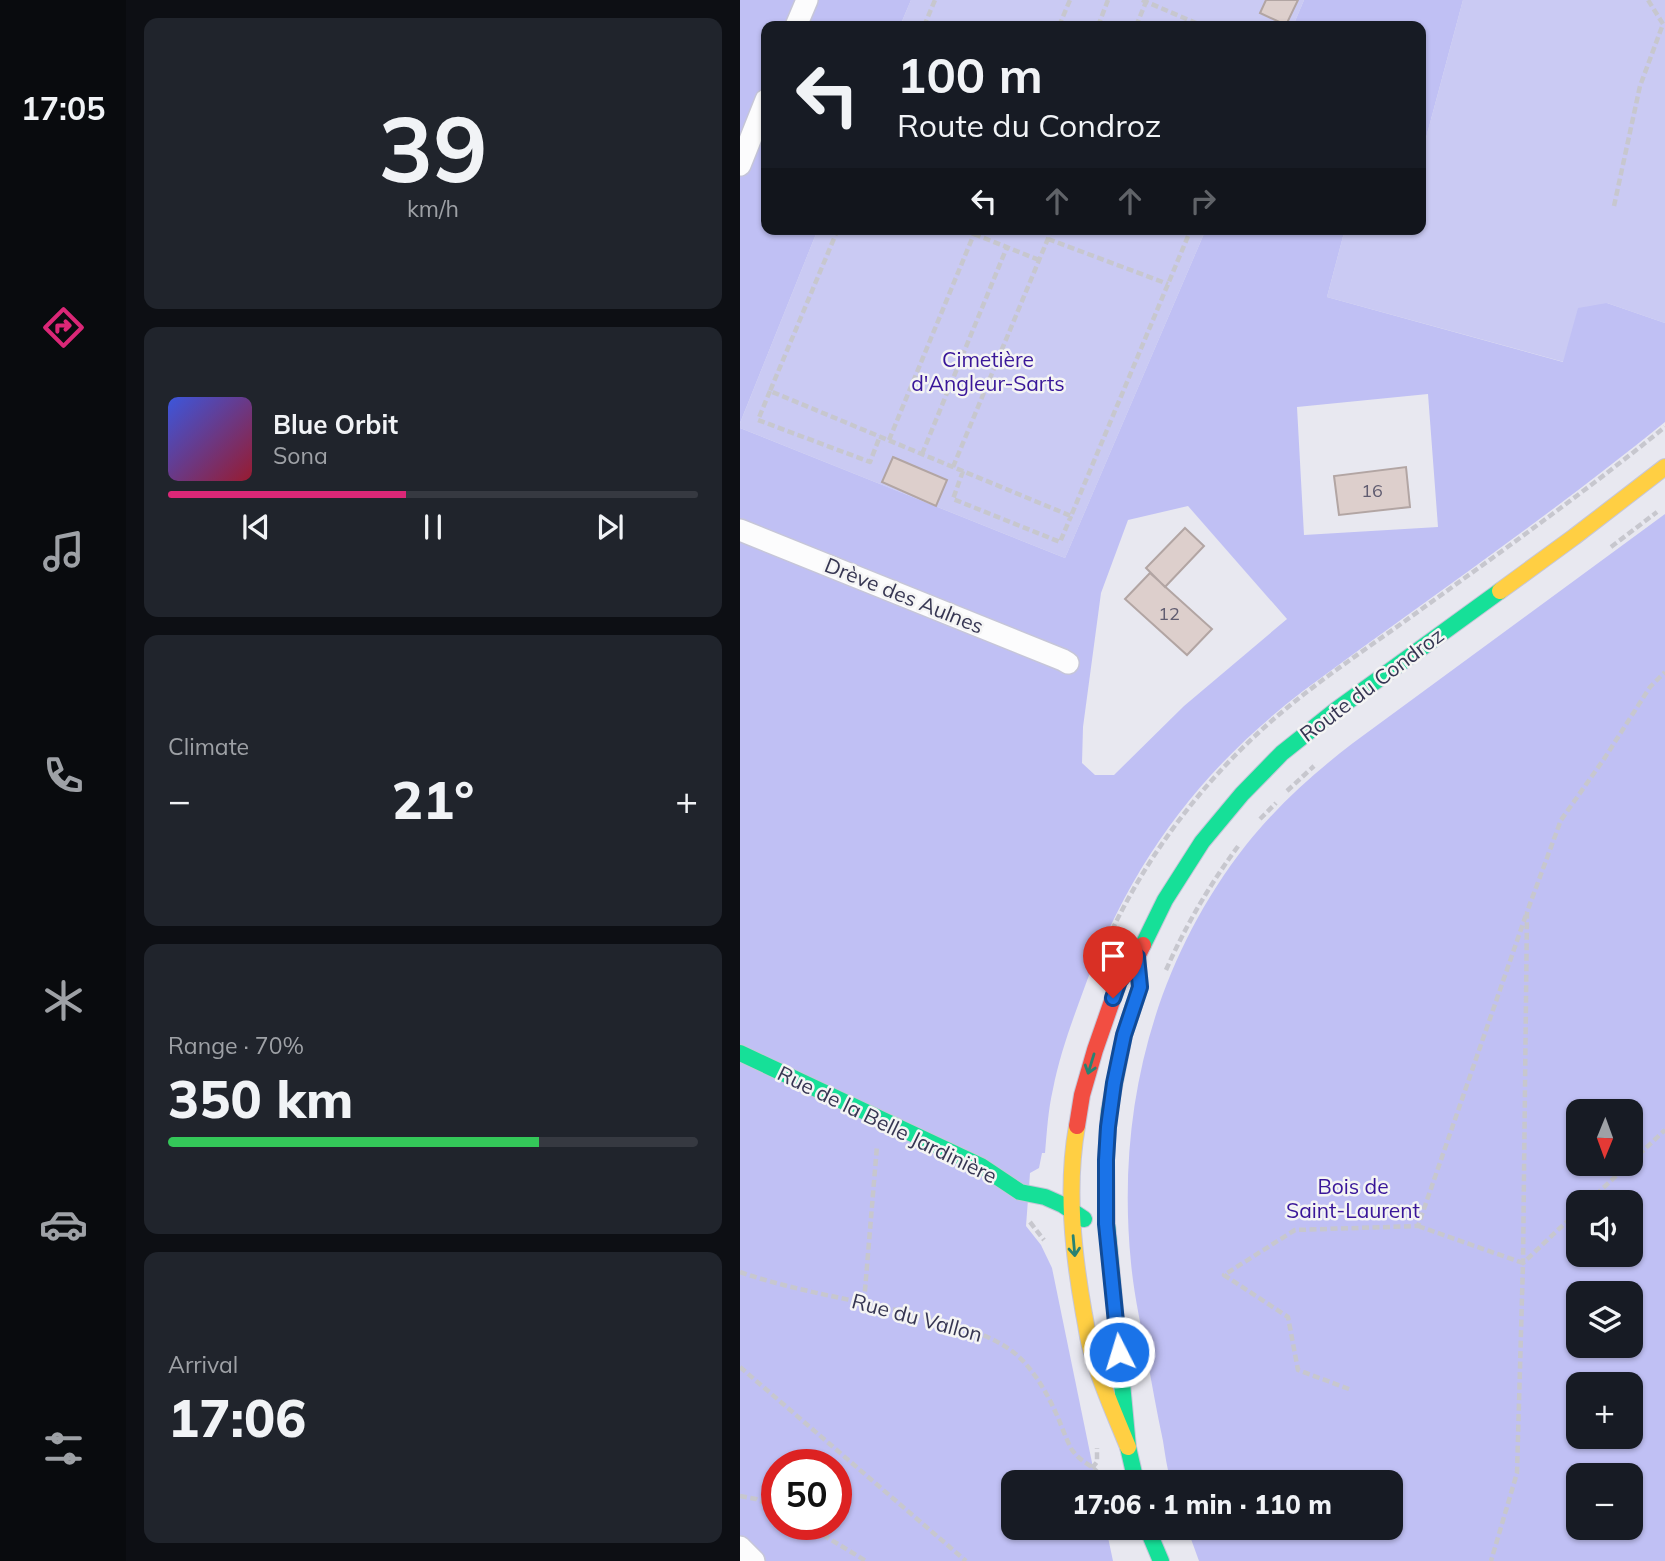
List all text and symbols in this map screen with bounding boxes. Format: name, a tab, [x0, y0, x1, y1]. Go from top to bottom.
text: 100 m	[897, 44, 1043, 105]
icon: left	[782, 49, 873, 140]
text: 17:05	[21, 88, 105, 128]
text: 39	[378, 91, 488, 205]
text: Route du Condroz	[897, 105, 1161, 145]
icon: left	[965, 182, 1003, 220]
icon: ahead	[1038, 182, 1076, 220]
icon: ahead	[1111, 182, 1149, 220]
icon: right	[1184, 182, 1222, 220]
text: km/h	[407, 194, 459, 223]
icon: directions	[39, 303, 88, 352]
park label: Cimetière d'Angleur-Sarts	[911, 346, 1065, 396]
text: Blue Orbit	[273, 408, 398, 441]
text: Sona	[273, 441, 328, 470]
house number: 16	[1361, 479, 1383, 502]
icon: previous	[237, 508, 275, 546]
icon: pause	[414, 508, 452, 546]
icon: next	[591, 508, 629, 546]
icon: music	[39, 527, 88, 576]
street label: Drève des Aulnes	[821, 551, 988, 639]
house number: 12	[1158, 602, 1180, 625]
street label: Route du Condroz	[1294, 622, 1449, 747]
text: Climate	[168, 732, 249, 761]
icon: phone	[39, 751, 88, 800]
text: 21°	[392, 767, 474, 832]
text: −	[168, 776, 191, 824]
text: +	[675, 776, 698, 824]
pin	[1083, 926, 1143, 998]
icon: arrive	[1094, 937, 1132, 975]
icon: climate	[39, 976, 88, 1025]
text: Range · 70%	[168, 1031, 304, 1060]
one-way arrow	[1083, 1052, 1096, 1074]
street label: Rue de la Belle Jardinière	[773, 1060, 1001, 1189]
text: 350 km	[168, 1066, 353, 1131]
north arrow	[1566, 1099, 1643, 1176]
map controls	[1566, 1099, 1643, 1540]
park label: Bois de Saint-Laurent	[1286, 1173, 1420, 1223]
button: sound	[1566, 1190, 1643, 1267]
icon: car	[39, 1200, 88, 1249]
one-way arrow	[1068, 1235, 1081, 1257]
button: layers	[1566, 1281, 1643, 1358]
street label: Rue du Vallon	[849, 1287, 985, 1347]
position arrow	[1082, 1315, 1156, 1389]
text: Arrival	[168, 1350, 238, 1379]
button: +	[1566, 1372, 1643, 1449]
text: 17:06	[168, 1385, 306, 1450]
icon: filters	[39, 1424, 88, 1473]
speed limit sign: 50	[761, 1449, 852, 1540]
button: −	[1566, 1463, 1643, 1540]
text: 17:06 · 1 min · 110 m	[1072, 1488, 1332, 1521]

